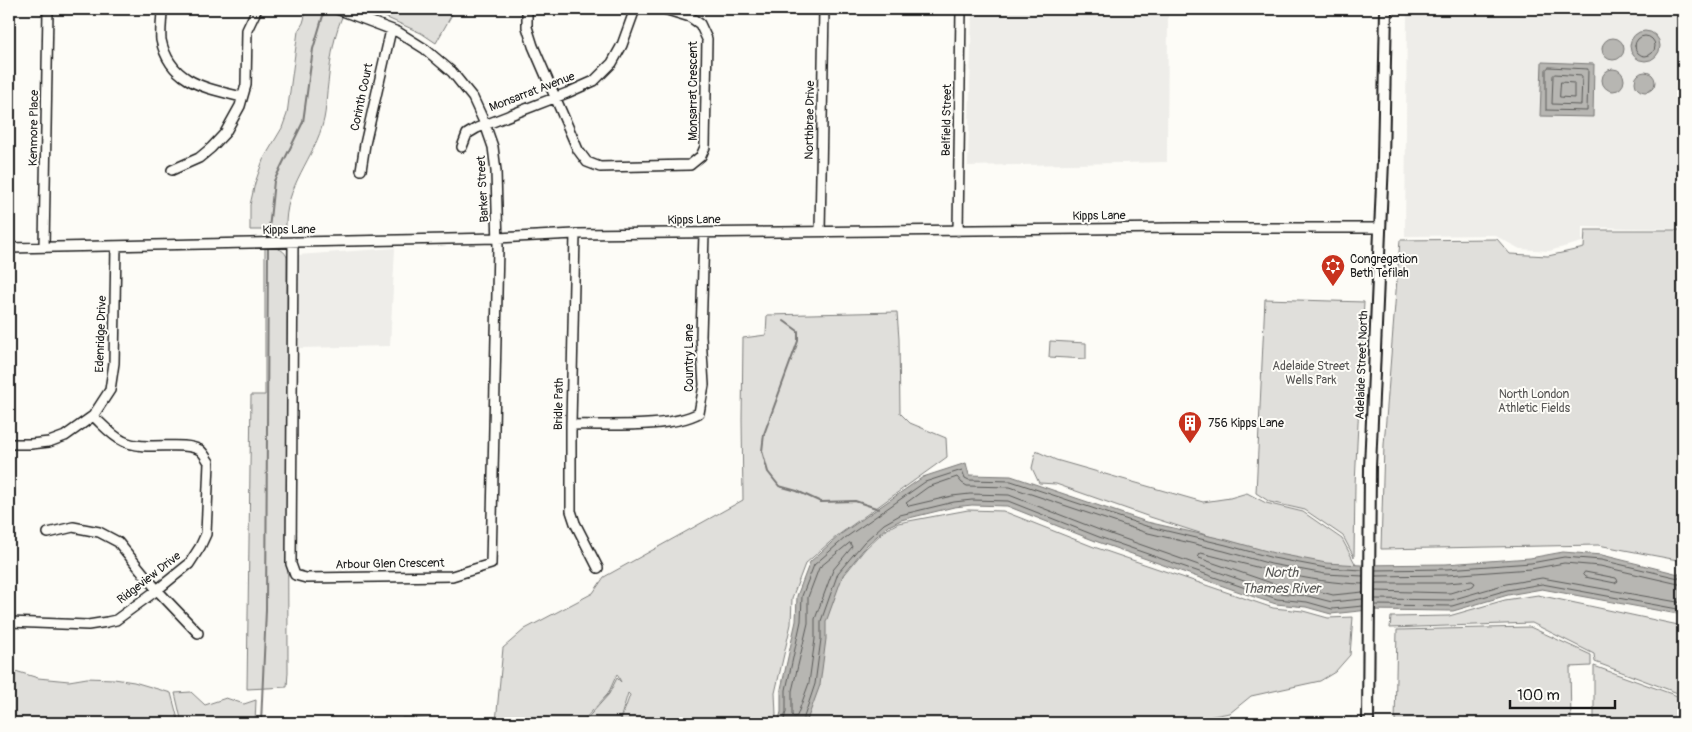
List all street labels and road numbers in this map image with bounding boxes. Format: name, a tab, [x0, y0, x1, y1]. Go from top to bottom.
street label: Monsarrat Crescent	[686, 41, 701, 141]
street label: Corinth Court	[348, 62, 377, 132]
street label: Monsarrat Avenue	[487, 69, 577, 115]
street label: Northbrae Drive	[802, 80, 818, 160]
street label: Belfield Street	[939, 84, 955, 156]
street label: Kenmore Place	[26, 90, 42, 166]
street label: Barker Street	[474, 155, 492, 223]
street label: Kipps Lane	[1072, 208, 1126, 224]
street label: Kipps Lane	[667, 212, 721, 228]
street label: Kipps Lane	[262, 222, 316, 238]
street label: Edenridge Drive	[92, 295, 110, 373]
street label: Adelaide Street North	[1353, 310, 1371, 420]
street label: Country Lane	[682, 324, 697, 392]
street label: Bridle Path	[551, 377, 567, 430]
street label: Ridgeview Drive	[114, 548, 184, 607]
street label: Arbour Glen Crescent	[335, 556, 445, 572]

